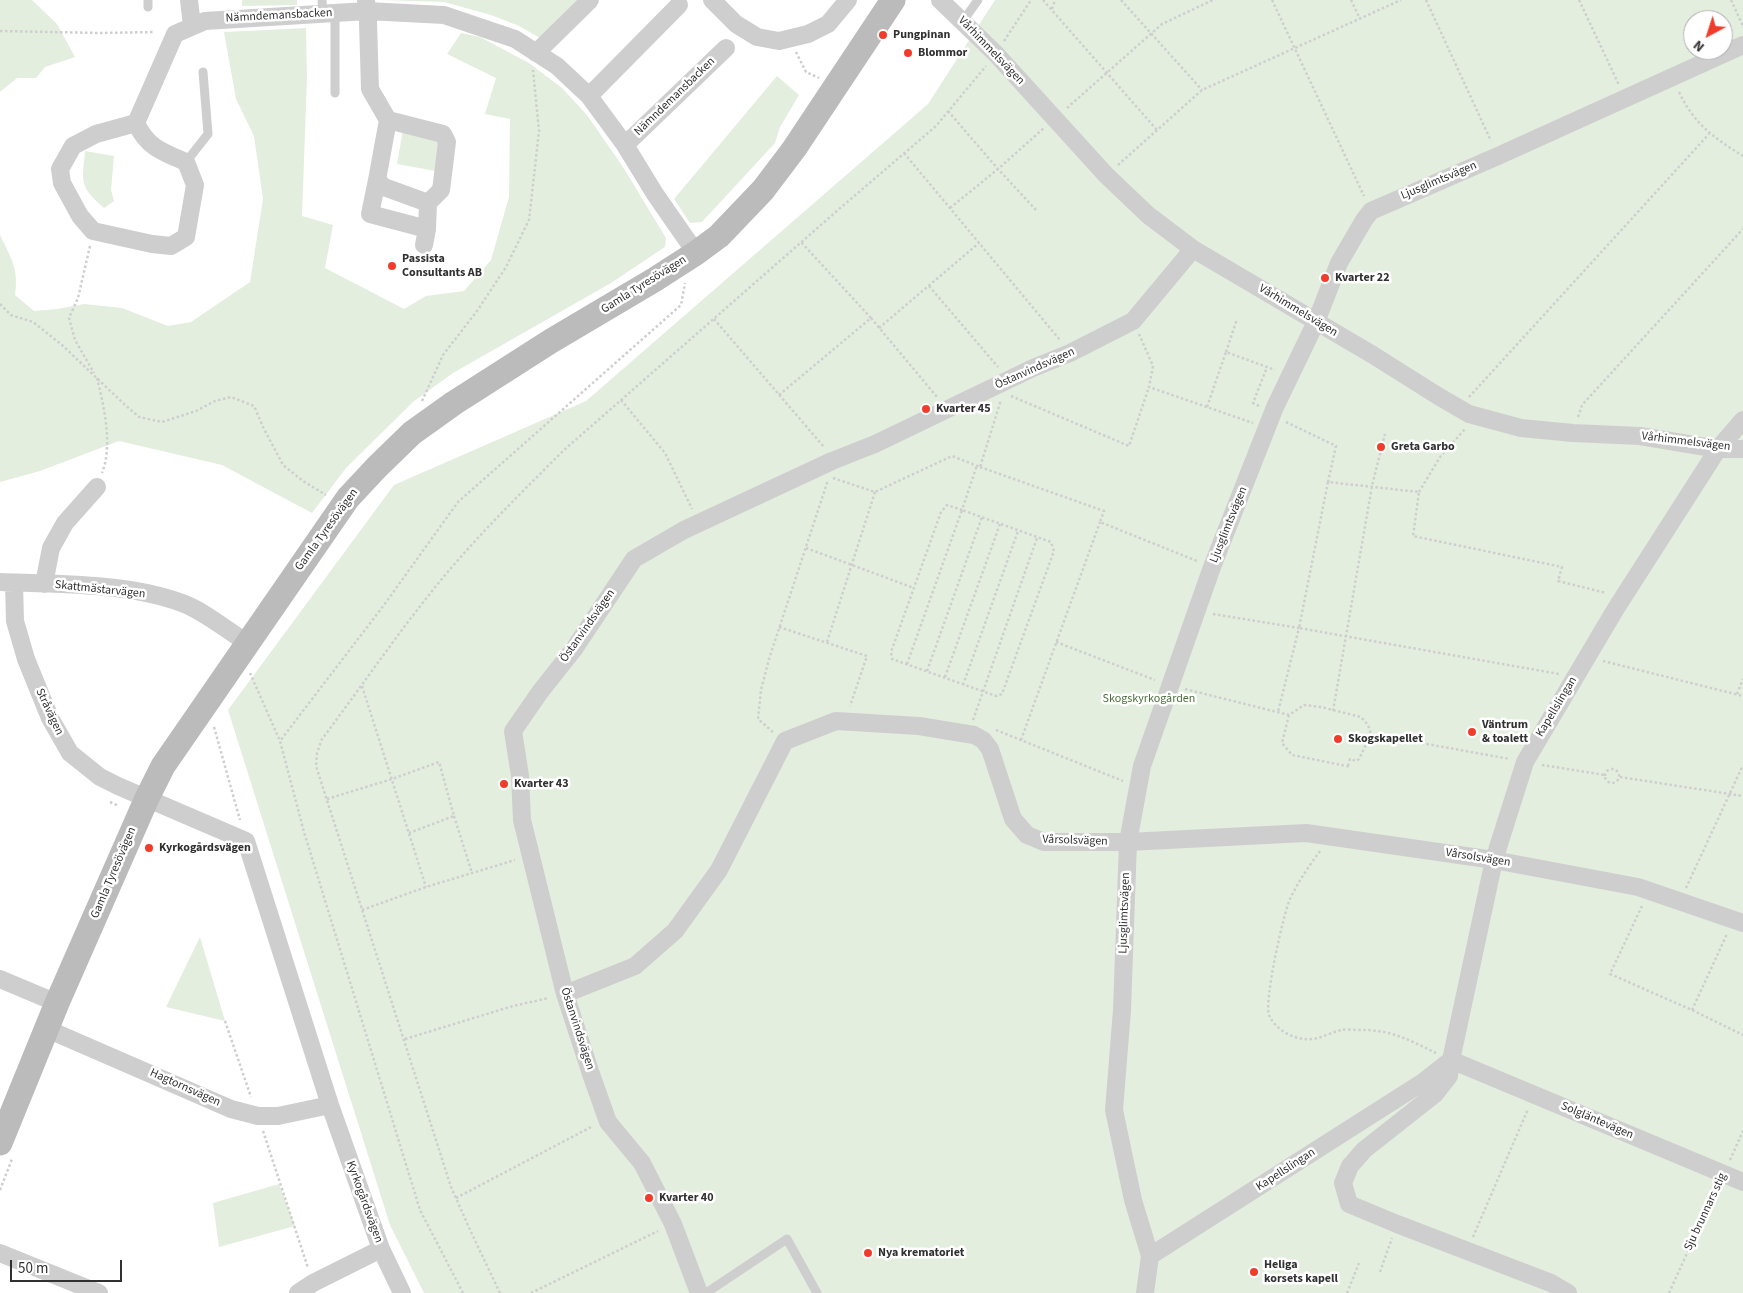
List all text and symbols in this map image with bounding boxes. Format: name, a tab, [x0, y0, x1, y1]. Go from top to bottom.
street label: Nämndemansbacken	[225, 6, 333, 26]
north arrow	[1683, 10, 1733, 60]
street label: Vårhimmelsvägen	[955, 14, 1027, 88]
place label: Pungpinan	[893, 28, 950, 42]
marker: Pungpinan	[877, 29, 889, 41]
text: N	[1689, 35, 1709, 56]
place label: Blommor	[918, 46, 967, 60]
marker: Blommor	[902, 47, 914, 59]
street label: Nämndemansbacken	[632, 55, 718, 139]
street label: Ljusglimtsvägen	[1399, 159, 1479, 203]
place label: Passista Consultants AB	[402, 252, 482, 280]
street label: Gamla Tyresövägen	[599, 253, 689, 317]
marker: Passista Consultants AB	[386, 260, 398, 272]
place label: Kvarter 22	[1335, 271, 1390, 285]
marker: Kvarter 22	[1319, 272, 1331, 284]
street label: Vårhimmelsvägen	[1256, 282, 1340, 340]
street label: Östanvindsvägen	[993, 345, 1077, 393]
place label: Kvarter 45	[936, 402, 991, 416]
marker: Kvarter 45	[920, 403, 932, 415]
street label: Vårhimmelsvägen	[1641, 429, 1731, 455]
place label: Greta Garbo	[1391, 440, 1455, 454]
marker: Greta Garbo	[1375, 441, 1387, 453]
street label: Ljusglimtsvägen	[1207, 485, 1251, 565]
street label: Gamla Tyresövägen	[292, 486, 362, 574]
street label: Skattmästarvägen	[54, 578, 146, 602]
street label: Östanvindsvägen	[557, 587, 619, 665]
street label: Kapellslingan	[1533, 674, 1581, 740]
street label: Stråvägen	[32, 686, 66, 738]
park label: Skogskyrkogården	[1103, 692, 1195, 706]
place label: Väntrum & toalett	[1482, 718, 1528, 746]
marker: Väntrum & toalett	[1466, 726, 1478, 738]
place label: Skogskapellet	[1348, 732, 1423, 746]
marker: Skogskapellet	[1332, 733, 1344, 745]
place label: Kvarter 43	[514, 777, 569, 791]
marker: Kvarter 43	[498, 778, 510, 790]
street label: Gamla Tyresövägen	[88, 825, 140, 921]
street label: Vårsolsvägen	[1042, 833, 1108, 849]
place label: Kyrkogårdsvägen	[159, 841, 251, 855]
marker: Kyrkogårdsvägen	[143, 842, 155, 854]
street label: Vårsolsvägen	[1445, 846, 1511, 870]
street label: Ljusglimtsvägen	[1116, 872, 1134, 954]
street label: Östanvindsvägen	[557, 986, 597, 1072]
street label: Hagtornsvägen	[147, 1066, 223, 1110]
street label: Solgläntevägen	[1559, 1099, 1635, 1143]
street label: Kapellslingan	[1254, 1145, 1318, 1195]
street label: Kyrkogårdsvägen	[343, 1159, 385, 1245]
street label: Sju brunnars stig	[1682, 1171, 1730, 1253]
place label: Kvarter 40	[659, 1191, 714, 1205]
marker: Kvarter 40	[643, 1192, 655, 1204]
place label: Nya krematoriet	[878, 1246, 964, 1260]
marker: Nya krematoriet	[862, 1247, 874, 1259]
scale bar	[12, 1250, 125, 1282]
text: 50 m	[18, 1258, 48, 1279]
place label: Heliga korsets kapell	[1264, 1258, 1338, 1286]
marker: Heliga korsets kapell	[1248, 1266, 1260, 1278]

